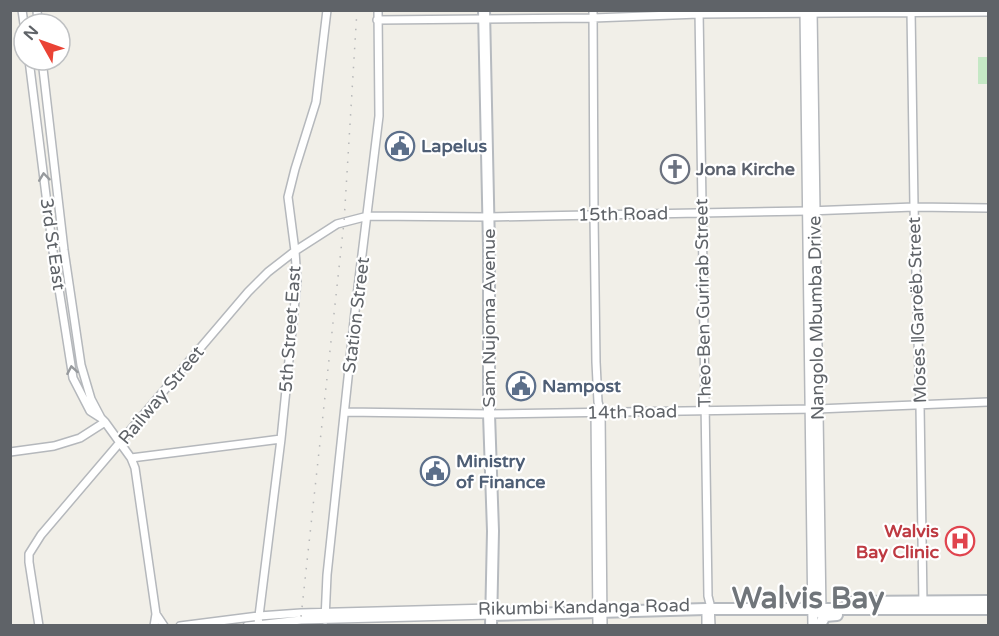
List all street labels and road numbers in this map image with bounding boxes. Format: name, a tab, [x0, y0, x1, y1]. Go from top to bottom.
street label: 3rd St East	[36, 196, 70, 292]
street label: Theo-Ben Gurirab Street	[690, 198, 716, 408]
street label: 15th Road	[578, 202, 668, 226]
street label: Nangolo Mbumba Drive	[803, 216, 829, 420]
street label: Moses ǁGaroëb Street	[903, 216, 931, 404]
street label: Sam Nujoma Avenue	[478, 229, 500, 407]
street label: Station Street	[338, 256, 374, 374]
street label: 5th Street East	[275, 265, 305, 393]
street label: Railway Street	[113, 341, 209, 449]
street label: 14th Road	[587, 400, 677, 424]
street label: Rikumbi Kandanga Road	[478, 594, 690, 620]

